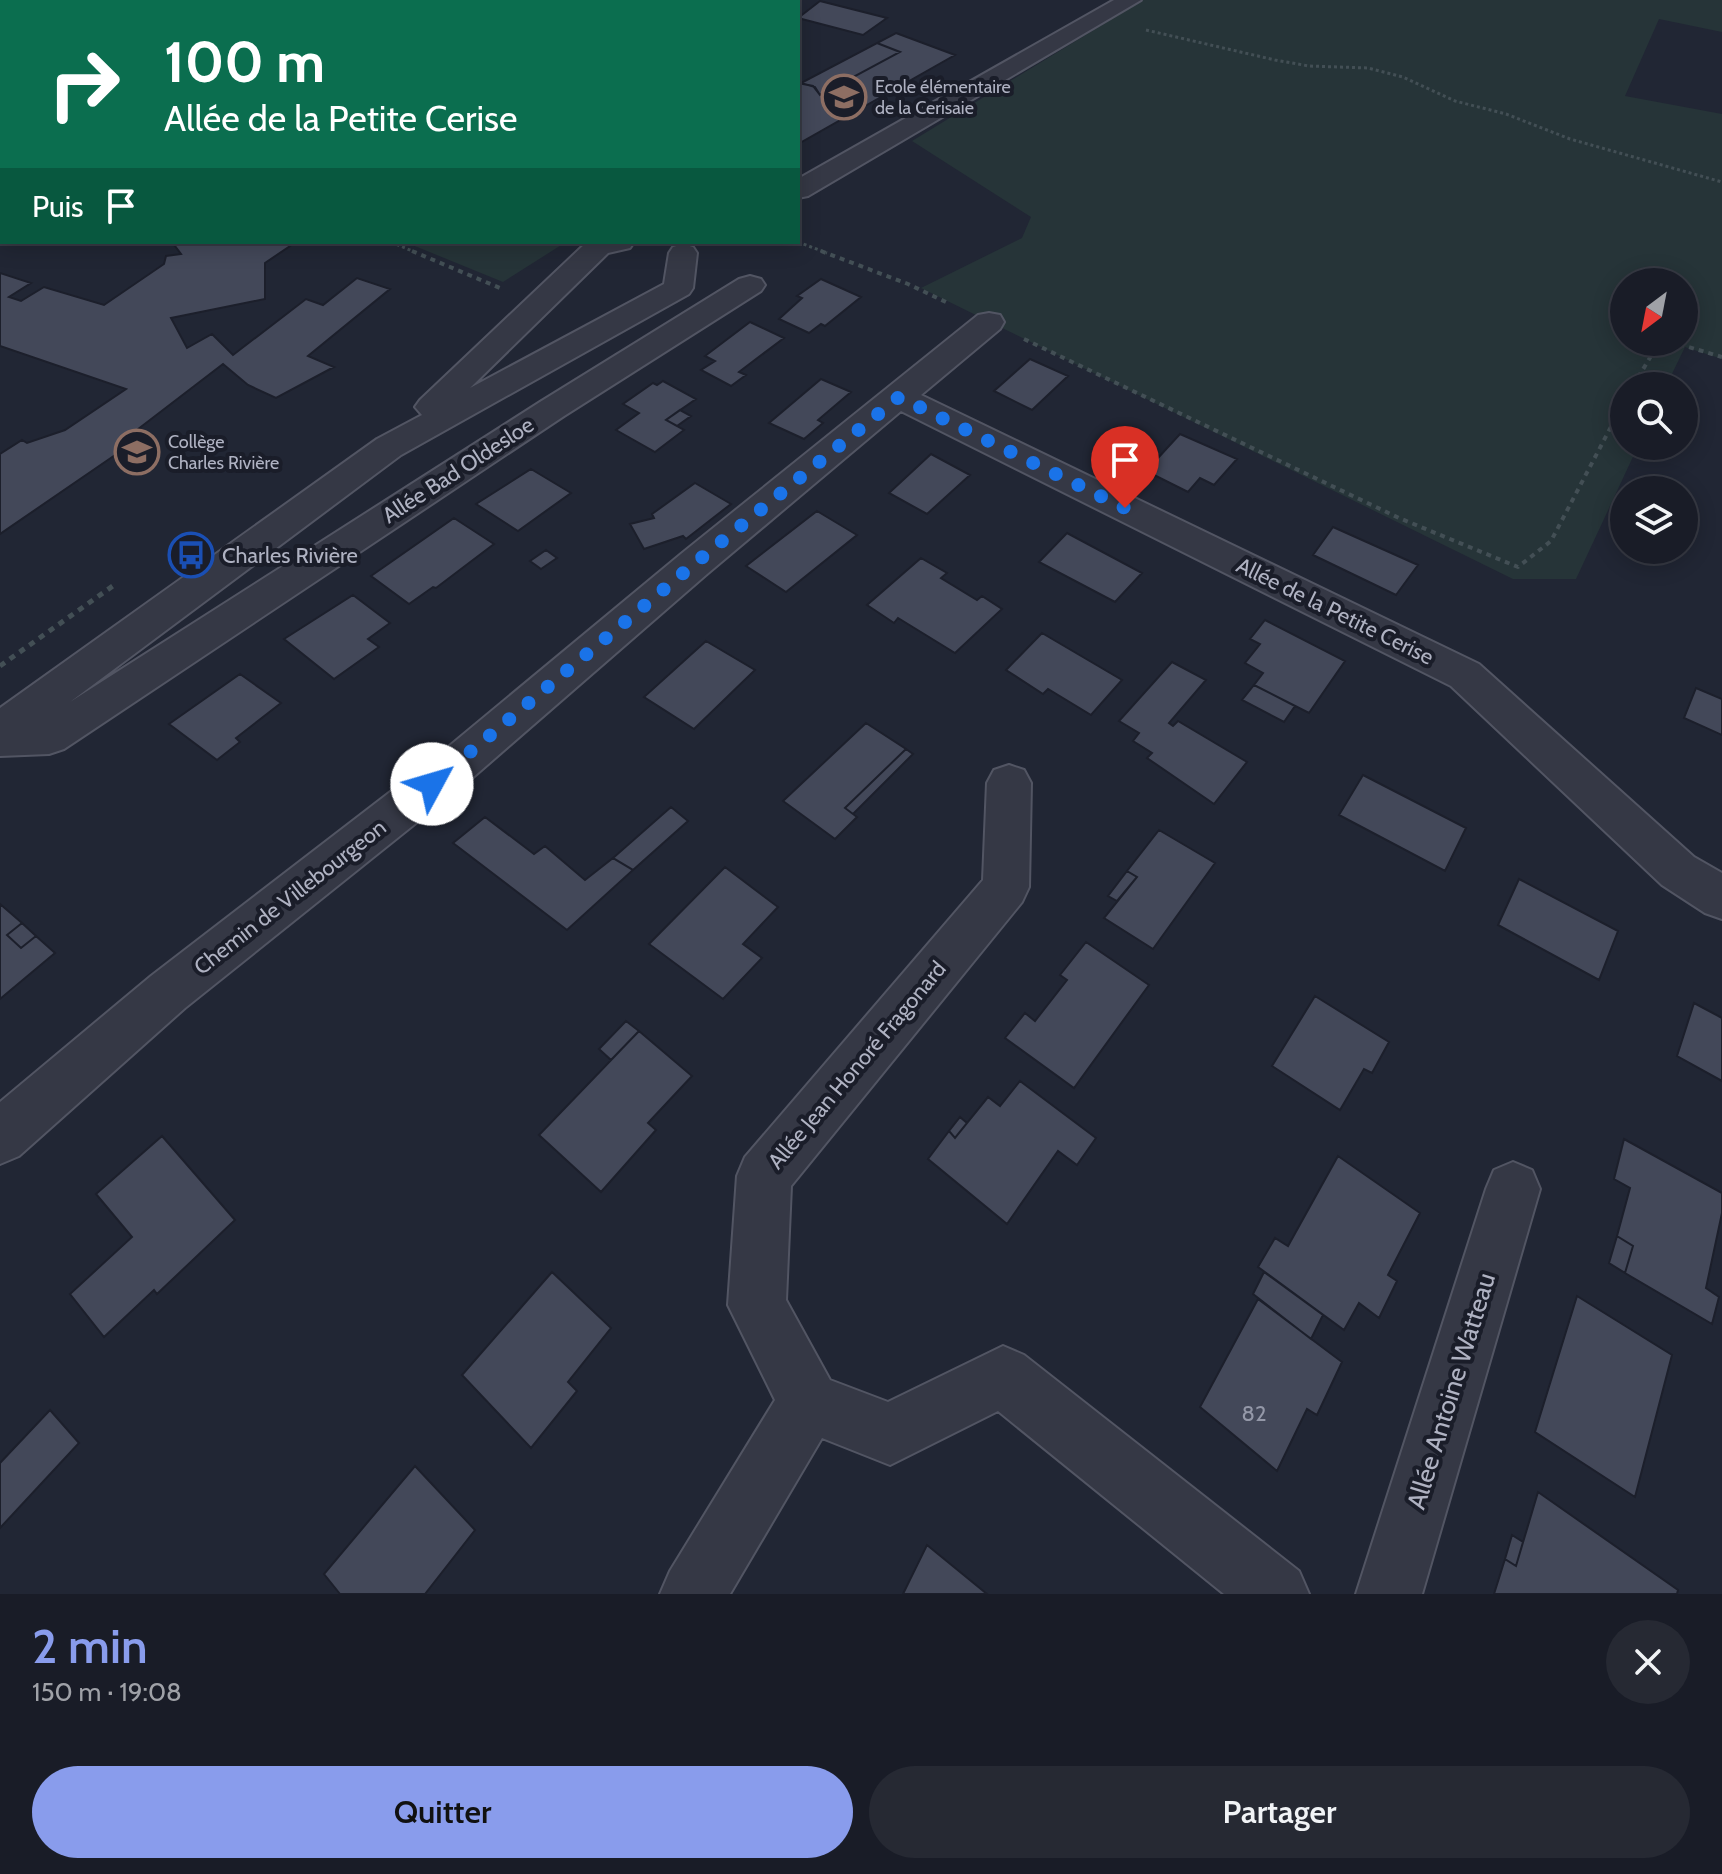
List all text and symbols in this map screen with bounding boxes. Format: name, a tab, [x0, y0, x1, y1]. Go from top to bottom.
text: 100 m	[164, 28, 325, 96]
icon: right	[32, 32, 136, 136]
school or university icon: Ecole élémentaire de la Cerisaie	[820, 73, 868, 121]
place label: Ecole élémentaire de la Cerisaie	[875, 76, 1011, 119]
text: Allée de la Petite Cerise	[164, 96, 517, 140]
icon: arrive	[99, 184, 143, 228]
text: Puis	[32, 188, 83, 225]
north arrow	[1610, 268, 1698, 356]
map controls	[1610, 268, 1698, 564]
button: search	[1610, 372, 1698, 460]
street label: Allée Bad Oldesloe	[377, 411, 539, 529]
pin	[1091, 426, 1159, 508]
school or university icon: Collège Charles Rivière	[113, 428, 161, 476]
place label: Collège Charles Rivière	[168, 431, 279, 474]
icon: arrive	[1103, 438, 1147, 482]
button: layers	[1610, 476, 1698, 564]
bus stop icon: Charles Rivière	[167, 531, 215, 579]
place label: Charles Rivière	[222, 542, 358, 569]
street label: Allée de la Petite Cerise	[1232, 552, 1438, 670]
position arrow	[390, 742, 474, 826]
street label: Chemin de Villebourgeon	[189, 814, 391, 980]
street label: Allée Jean Honoré Fragonard	[762, 956, 952, 1174]
street label: Allée Antoine Watteau	[1400, 1269, 1502, 1513]
house number: 82	[1242, 1400, 1266, 1427]
text: 2 min	[32, 1617, 148, 1675]
button: close	[1606, 1620, 1690, 1704]
text: 150 m · 19:08	[32, 1676, 182, 1708]
button: Quitter	[32, 1766, 853, 1858]
button: Partager	[869, 1766, 1690, 1858]

